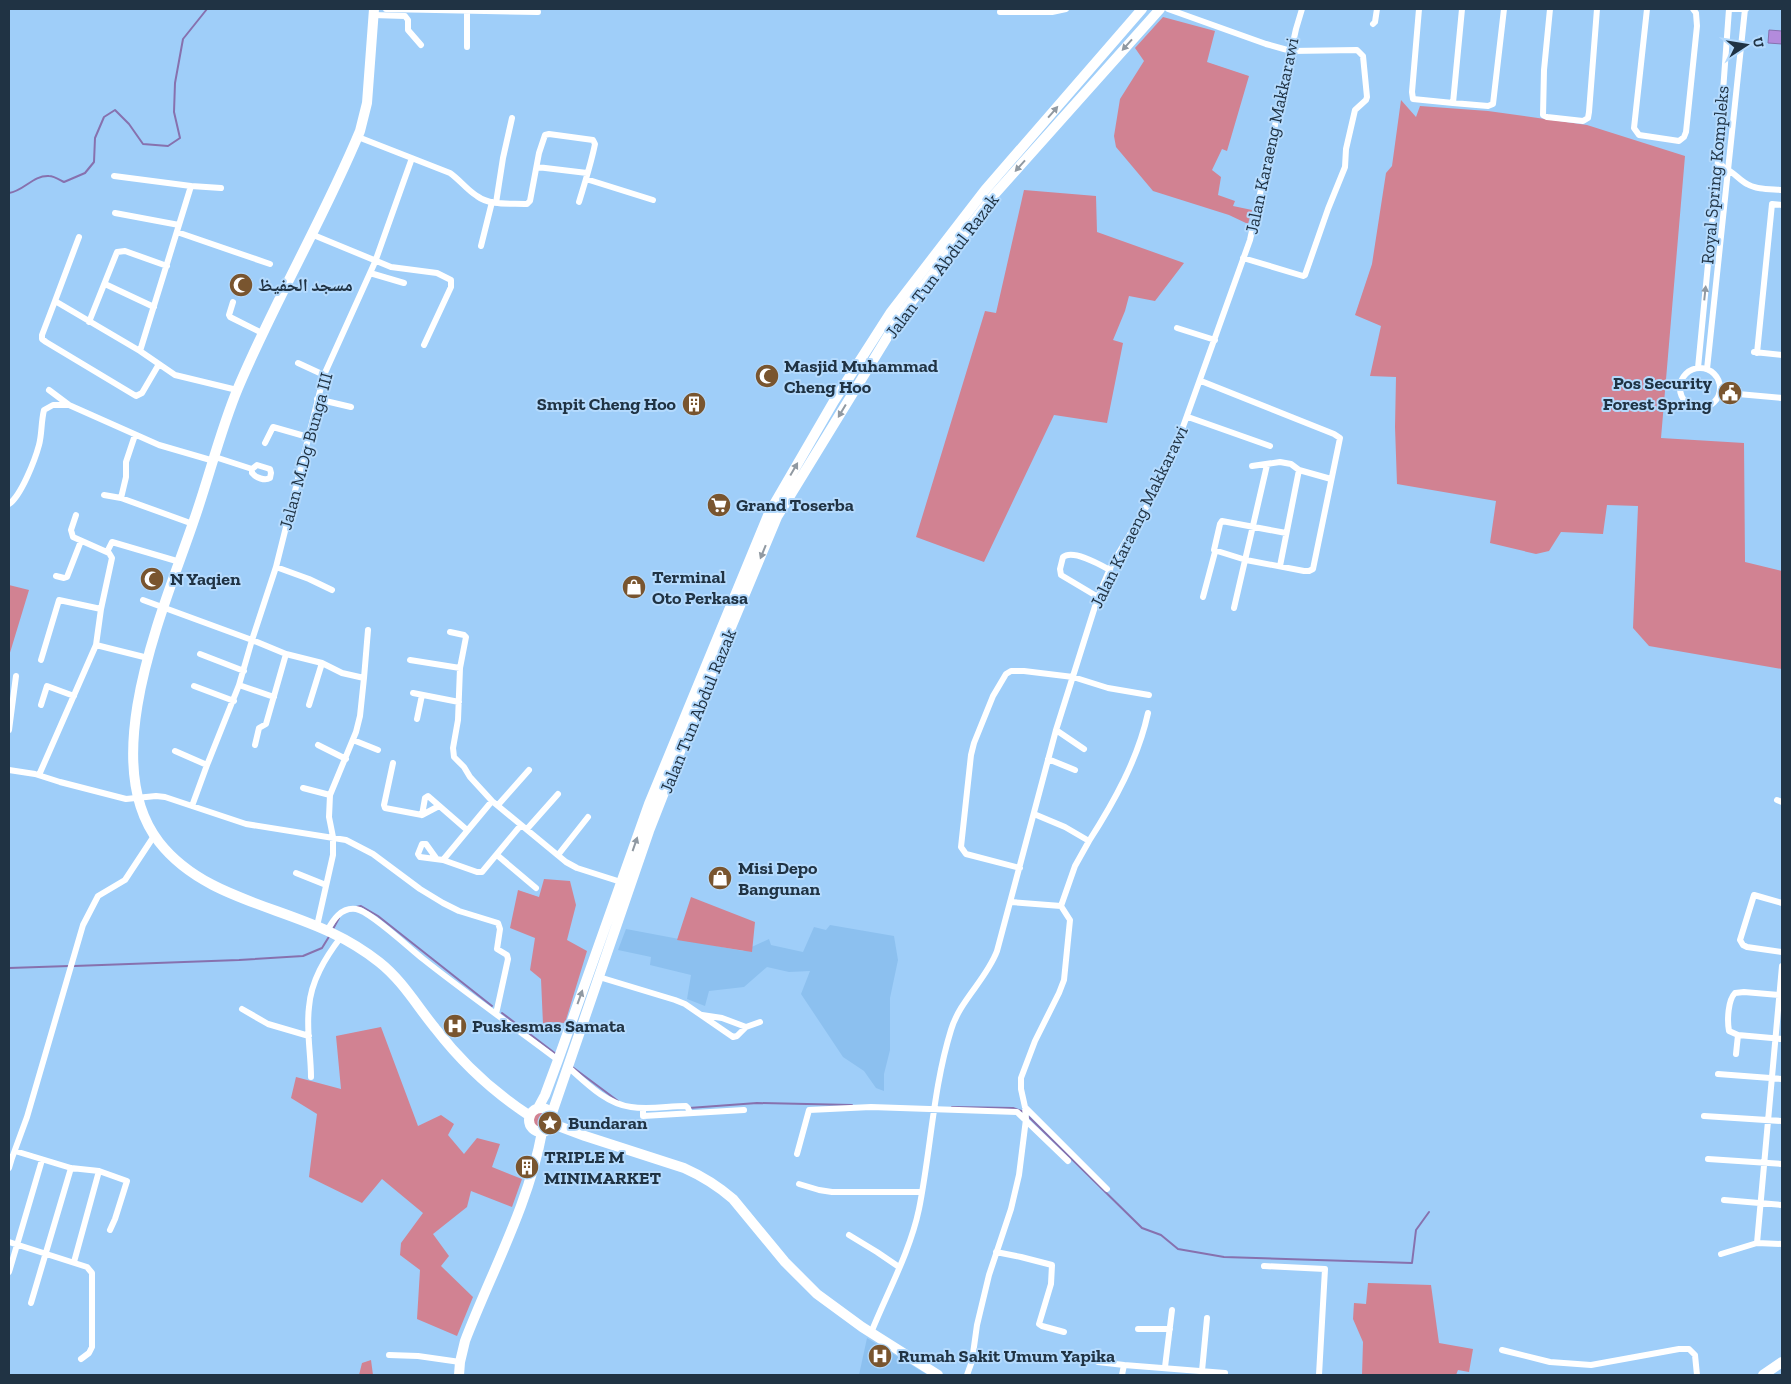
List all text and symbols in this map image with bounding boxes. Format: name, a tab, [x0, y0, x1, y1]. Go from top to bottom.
north arrow	[1721, 20, 1771, 70]
street label: Jalan Karaeng Makkarawi	[1240, 36, 1304, 236]
text: U	[1749, 36, 1768, 49]
one-way arrow	[1122, 38, 1133, 51]
street label: Royal Spring Kompleks	[1696, 85, 1734, 265]
one-way arrow	[1047, 106, 1059, 118]
one-way arrow	[1014, 160, 1025, 173]
street label: Jalan Tun Abdul Razak	[880, 189, 1004, 343]
mosque icon: مسجد الحفيظ	[228, 272, 254, 298]
place label: مسجد الحفيظ	[258, 274, 353, 296]
one-way arrow	[1701, 285, 1709, 301]
place label: Masjid Muhammad Cheng Hoo	[784, 355, 939, 398]
mosque icon: Masjid Muhammad Cheng Hoo	[754, 363, 780, 389]
street label: Jalan M.Dg Bunga III	[274, 370, 338, 532]
place label: Pos Security Forest Spring	[1603, 372, 1712, 415]
public building icon: Pos Security Forest Spring	[1717, 380, 1743, 406]
building icon: Smpit Cheng Hoo	[681, 391, 707, 417]
place label: Smpit Cheng Hoo	[537, 393, 677, 415]
one-way arrow	[837, 404, 847, 417]
street label: Jalan Karaeng Makkarawi	[1085, 422, 1193, 612]
one-way arrow	[790, 463, 799, 476]
supermarket icon: Grand Toserba	[706, 492, 732, 518]
place label: Grand Toserba	[736, 494, 854, 516]
one-way arrow	[759, 545, 767, 559]
mosque icon: N Yaqien	[139, 566, 165, 592]
place label: Terminal Oto Perkasa	[652, 566, 748, 609]
place label: N Yaqien	[170, 568, 241, 590]
shop icon: Terminal Oto Perkasa	[621, 574, 647, 600]
street label: Jalan Tun Abdul Razak	[655, 625, 741, 796]
one-way arrow	[631, 836, 639, 851]
place label: Misi Depo Bangunan	[738, 857, 821, 900]
shop icon: Misi Depo Bangunan	[707, 865, 733, 891]
one-way arrow	[576, 989, 584, 1004]
hospital icon: Puskesmas Samata	[442, 1013, 468, 1039]
place label: Puskesmas Samata	[472, 1015, 625, 1037]
place icon: Bundaran	[537, 1110, 563, 1136]
place label: Bundaran	[568, 1112, 648, 1134]
place label: TRIPLE M MINIMARKET	[544, 1146, 661, 1189]
building icon: TRIPLE M MINIMARKET	[514, 1154, 540, 1180]
hospital icon: Rumah Sakit Umum Yapika	[867, 1343, 893, 1369]
place label: Rumah Sakit Umum Yapika	[898, 1345, 1115, 1367]

